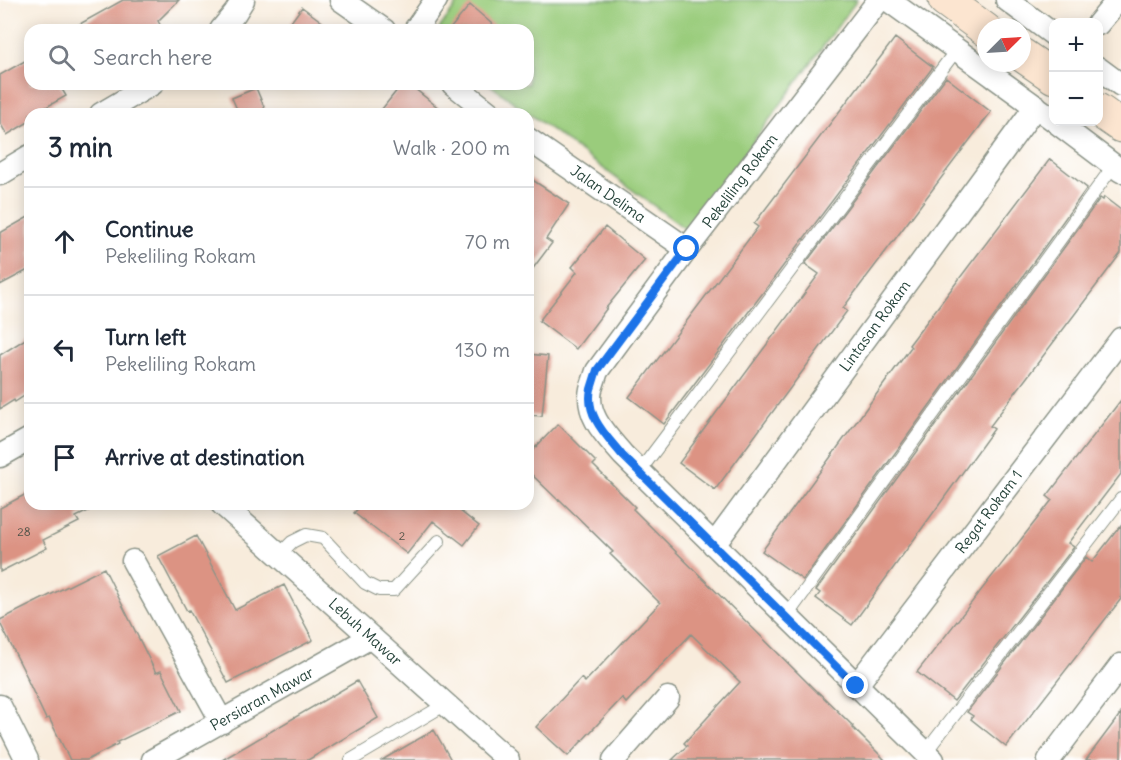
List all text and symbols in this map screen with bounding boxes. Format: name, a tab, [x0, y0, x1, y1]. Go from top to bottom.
north arrow	[977, 18, 1031, 72]
map controls	[1049, 18, 1103, 126]
button: +	[1049, 18, 1103, 72]
search box	[24, 24, 534, 90]
icon: search	[45, 41, 78, 74]
text: Search here	[93, 43, 212, 71]
button: −	[1049, 72, 1103, 126]
street label: Pekeliling Rokam	[698, 130, 781, 232]
text: 3 min	[48, 131, 113, 164]
text: Walk · 200 m	[393, 135, 510, 160]
street label: Jalan Delima	[567, 161, 650, 227]
text: Continue	[105, 215, 194, 243]
icon: ahead	[48, 225, 81, 258]
text: 70 m	[465, 229, 510, 254]
route start	[673, 235, 699, 261]
text: Pekeliling Rokam	[105, 243, 256, 268]
street label: Lintasan Rokam	[835, 276, 914, 375]
text: Turn left	[105, 323, 186, 351]
icon: left	[48, 333, 81, 366]
text: 130 m	[455, 337, 510, 362]
text: Pekeliling Rokam	[105, 351, 256, 376]
icon: arrive	[48, 441, 81, 474]
text: Arrive at destination	[105, 443, 305, 471]
street label: Regat Rokam 1	[951, 466, 1026, 557]
house number: 28	[17, 524, 31, 539]
house number: 2	[399, 528, 406, 543]
street label: Lebuh Mawar	[325, 594, 406, 670]
street label: Persiaran Mawar	[207, 662, 317, 735]
route end	[842, 672, 868, 698]

